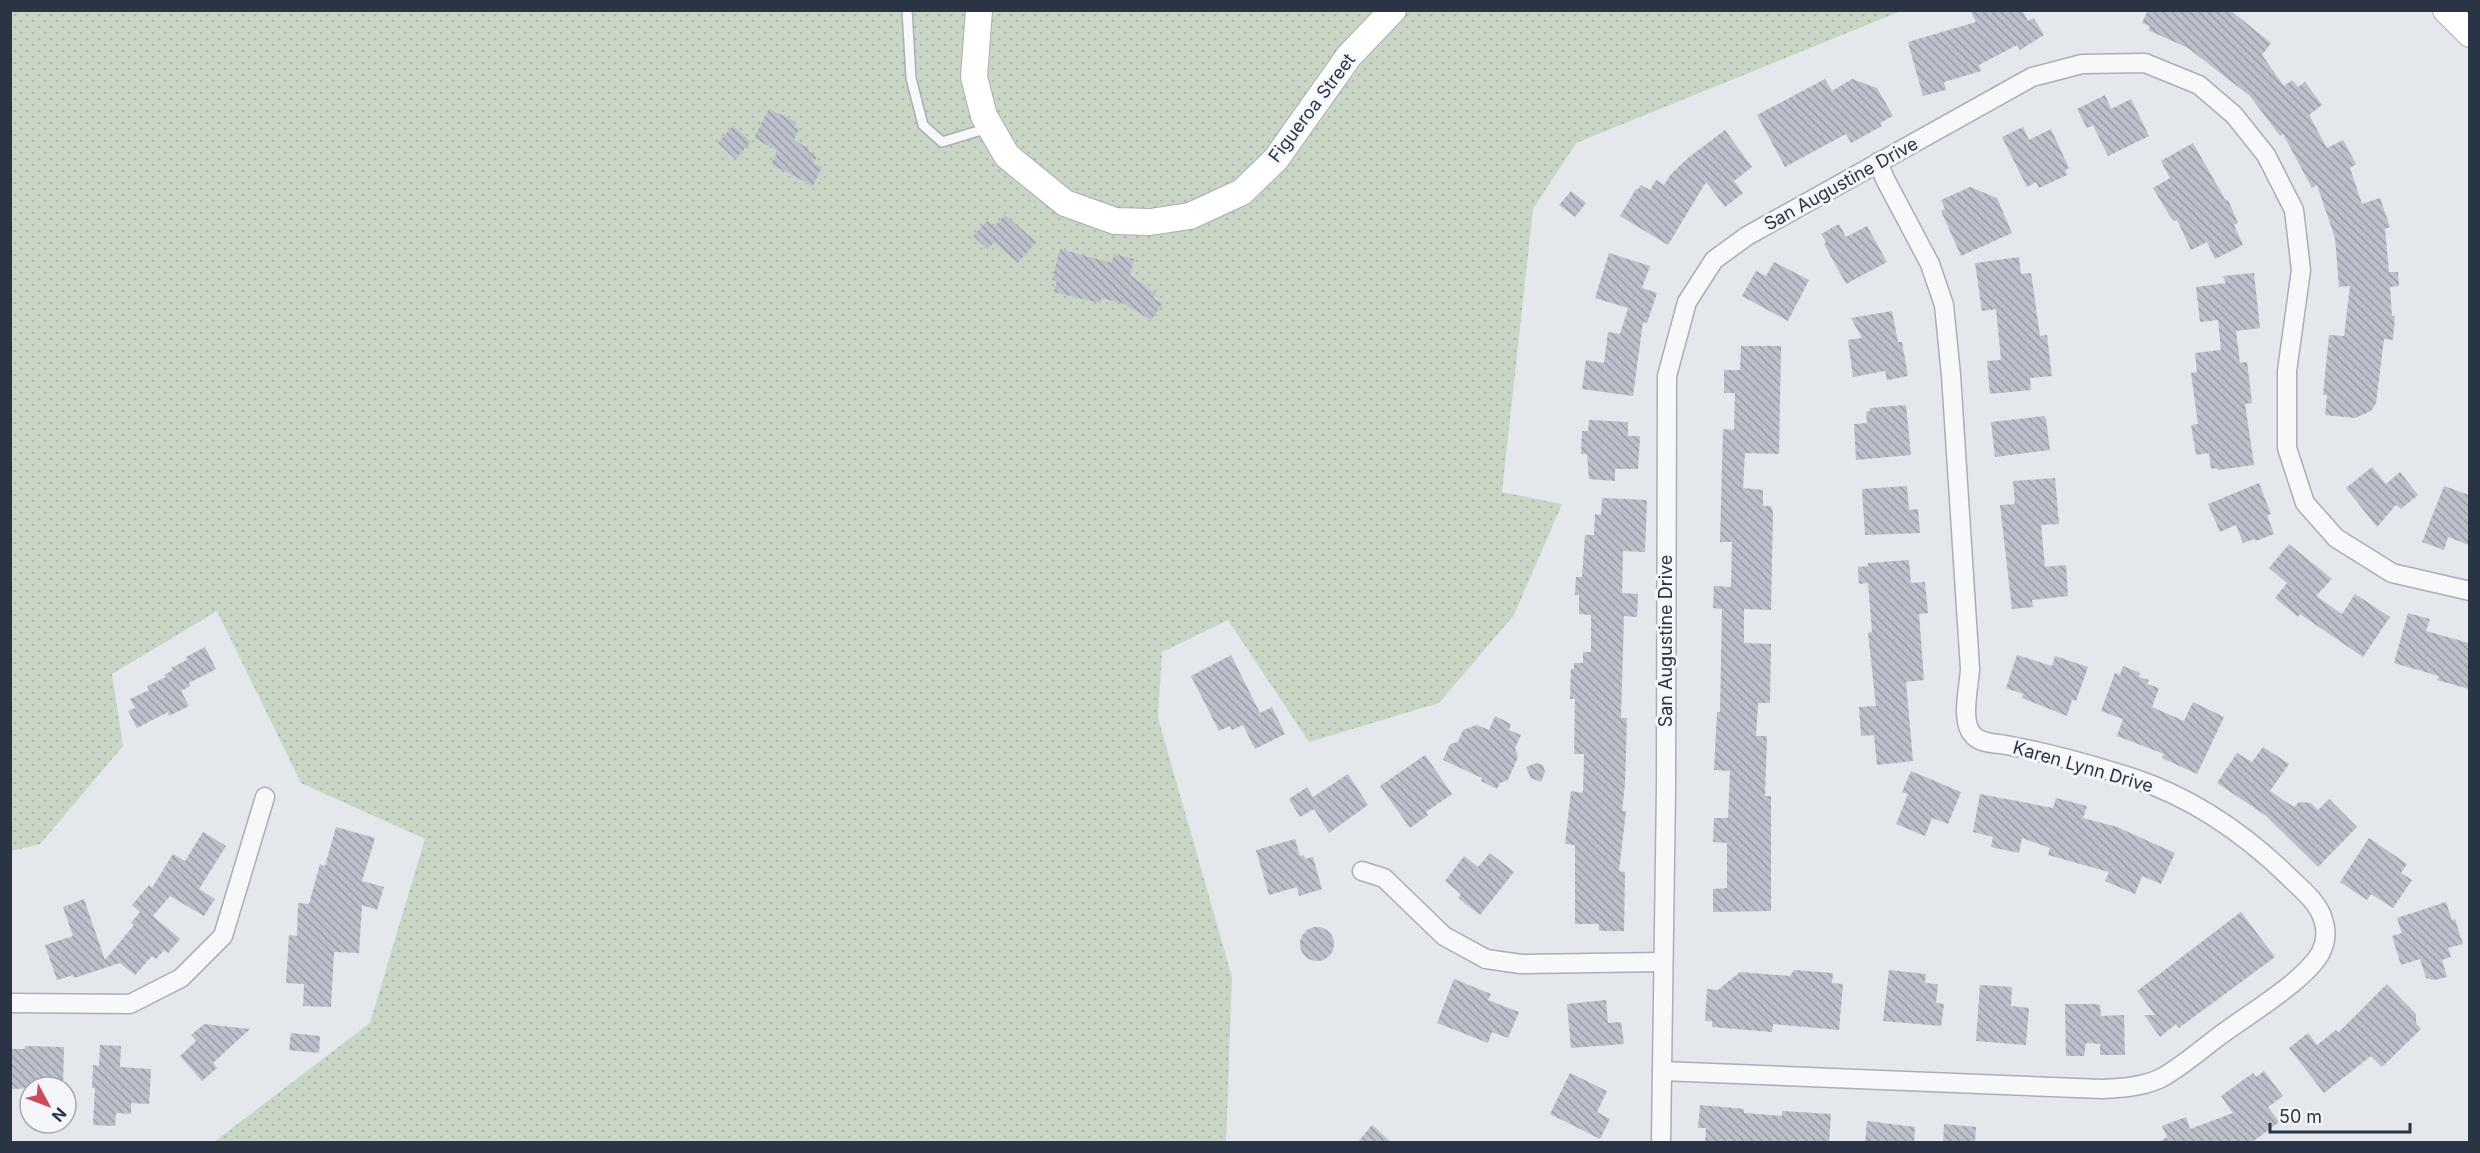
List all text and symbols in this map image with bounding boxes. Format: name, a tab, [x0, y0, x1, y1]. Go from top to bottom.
street label: Figueroa Street	[1264, 49, 1359, 166]
street label: San Augustine Drive	[1760, 133, 1921, 235]
street label: San Augustine Drive	[1655, 555, 1676, 727]
street label: Karen Lynn Drive	[2011, 736, 2156, 797]
north arrow	[18, 1075, 78, 1135]
scale bar	[2270, 1096, 2410, 1134]
text: N	[48, 1104, 71, 1126]
text: 50 m	[2279, 1106, 2322, 1127]

